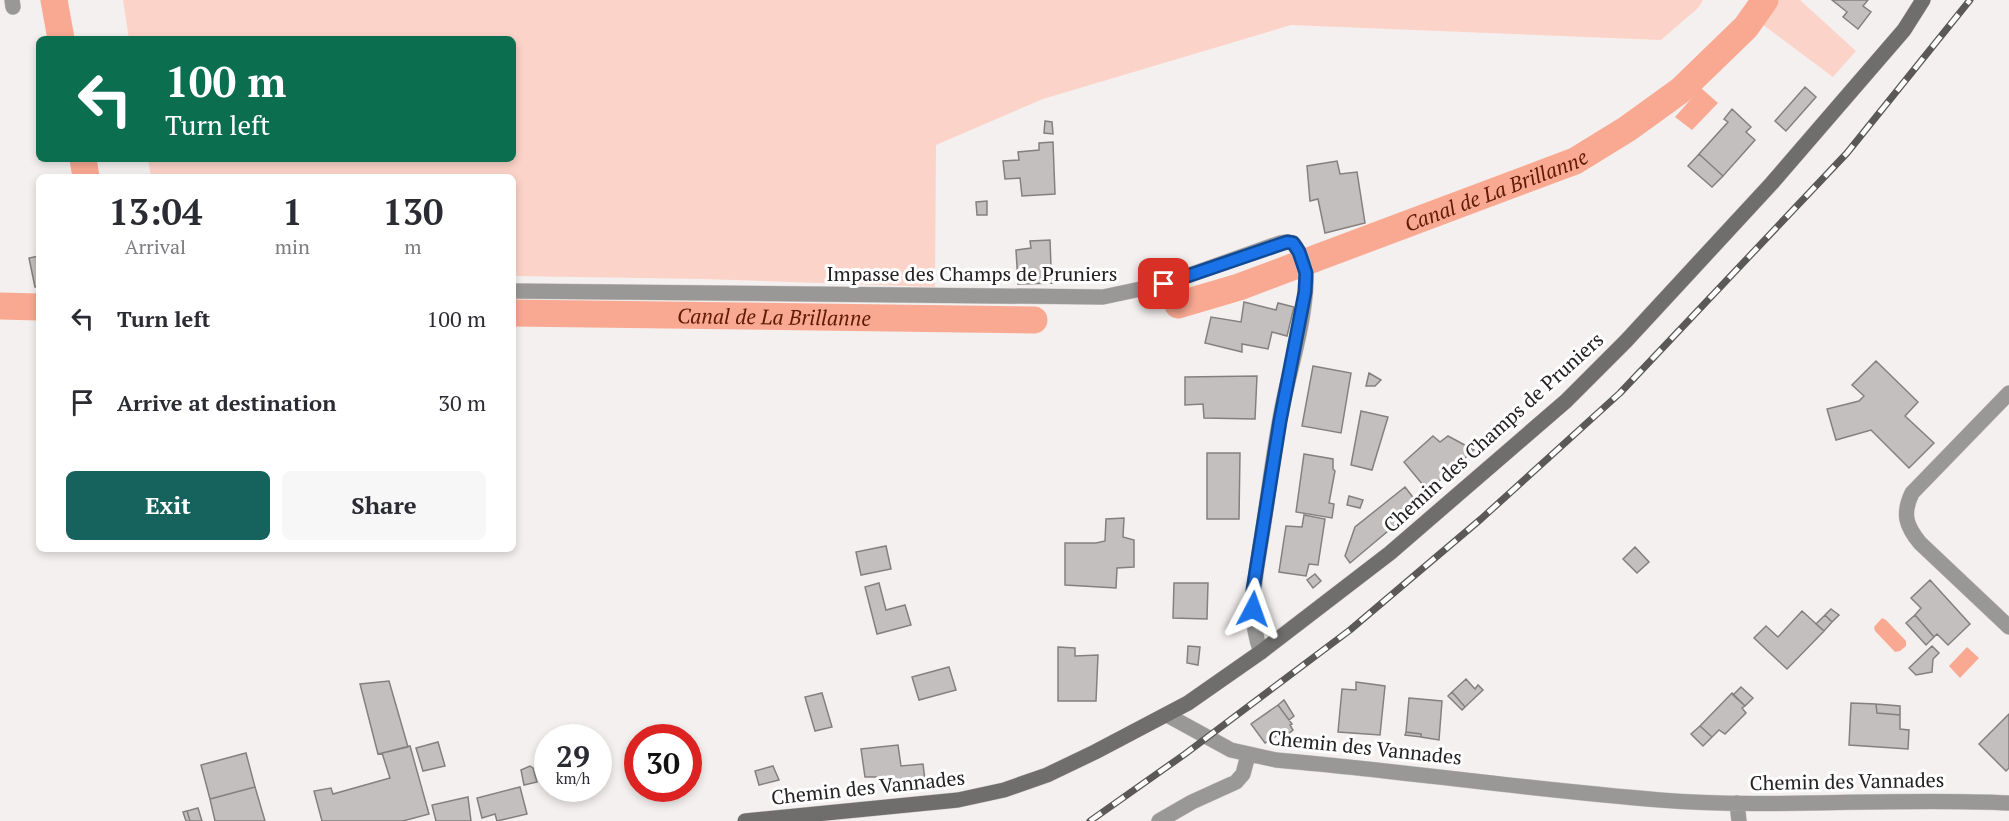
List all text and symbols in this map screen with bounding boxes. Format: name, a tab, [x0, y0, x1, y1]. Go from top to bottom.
text: 100 m	[165, 53, 286, 109]
icon: left	[66, 60, 144, 138]
text: Turn left	[165, 107, 270, 143]
water label: Canal de La Brillanne	[1400, 142, 1593, 238]
text: 13:04	[109, 188, 202, 235]
text: 1	[282, 188, 303, 235]
text: 130	[382, 188, 443, 235]
text: Arrival	[125, 233, 186, 260]
text: min	[275, 233, 310, 260]
text: m	[404, 233, 422, 260]
pin	[1138, 258, 1189, 309]
street label: Impasse des Champs de Pruniers	[827, 260, 1117, 287]
icon: arrive	[1147, 267, 1180, 300]
water label: Canal de La Brillanne	[677, 301, 872, 332]
icon: left	[66, 302, 99, 335]
text: Turn left	[117, 304, 210, 333]
text: 100 m	[426, 304, 486, 333]
street label: Chemin des Champs de Pruniers	[1377, 326, 1609, 538]
icon: arrive	[66, 386, 99, 419]
text: Arrive at destination	[117, 388, 336, 417]
text: 30 m	[438, 388, 486, 417]
button: Exit	[66, 471, 270, 540]
button: Share	[282, 471, 486, 540]
position arrow	[1221, 577, 1285, 641]
street label: Chemin des Vannades	[1267, 723, 1463, 771]
speed limit sign: 30	[624, 724, 702, 802]
text: 29	[556, 736, 590, 776]
street label: Chemin des Vannades	[770, 763, 966, 811]
street label: Chemin des Vannades	[1749, 766, 1945, 796]
text: km/h	[556, 768, 590, 788]

